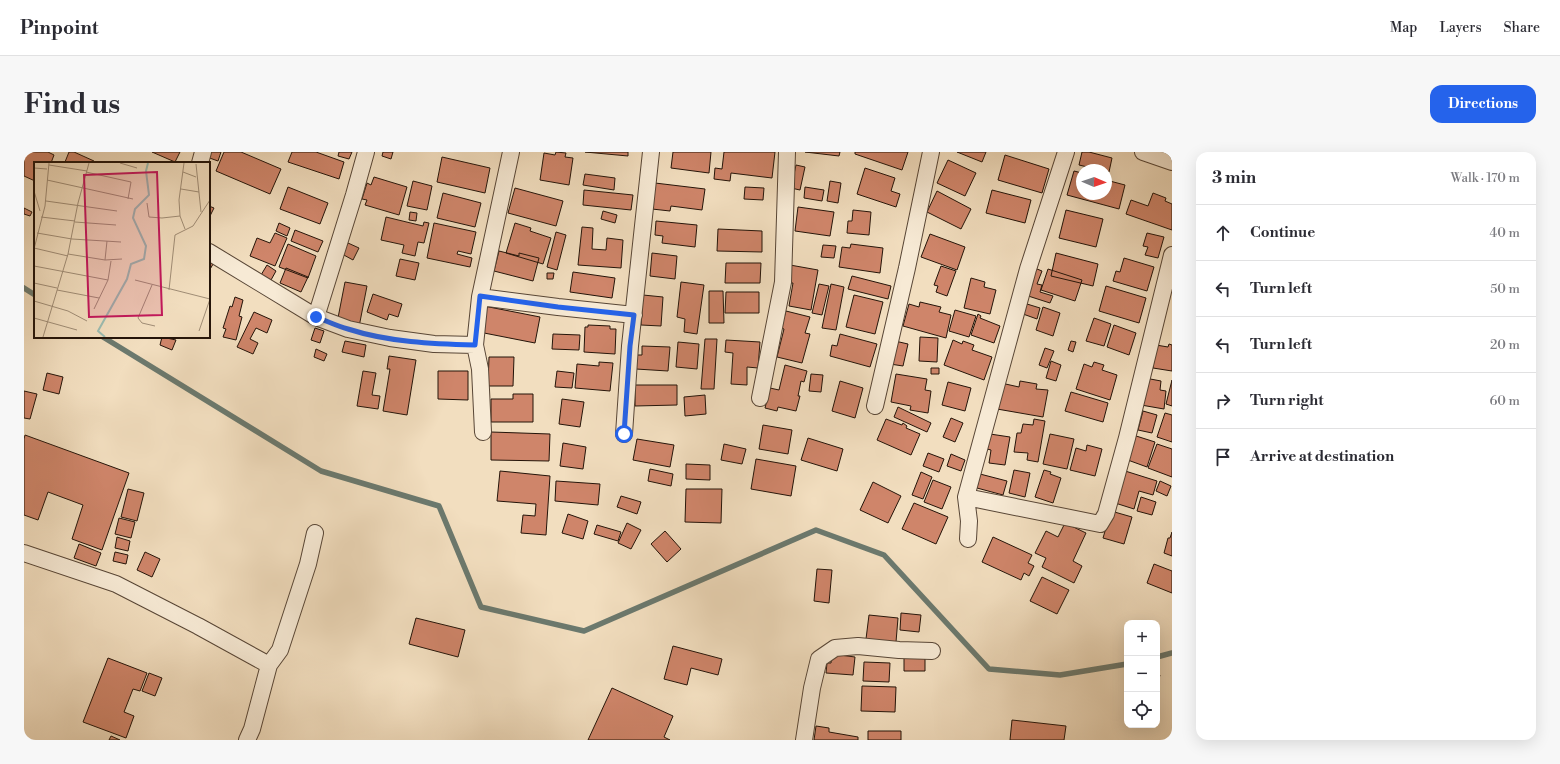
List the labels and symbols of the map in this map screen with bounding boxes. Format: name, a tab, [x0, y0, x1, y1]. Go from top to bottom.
inset map	[34, 162, 210, 338]
north arrow	[1076, 164, 1112, 200]
route end	[307, 308, 325, 326]
route start	[615, 425, 633, 443]

